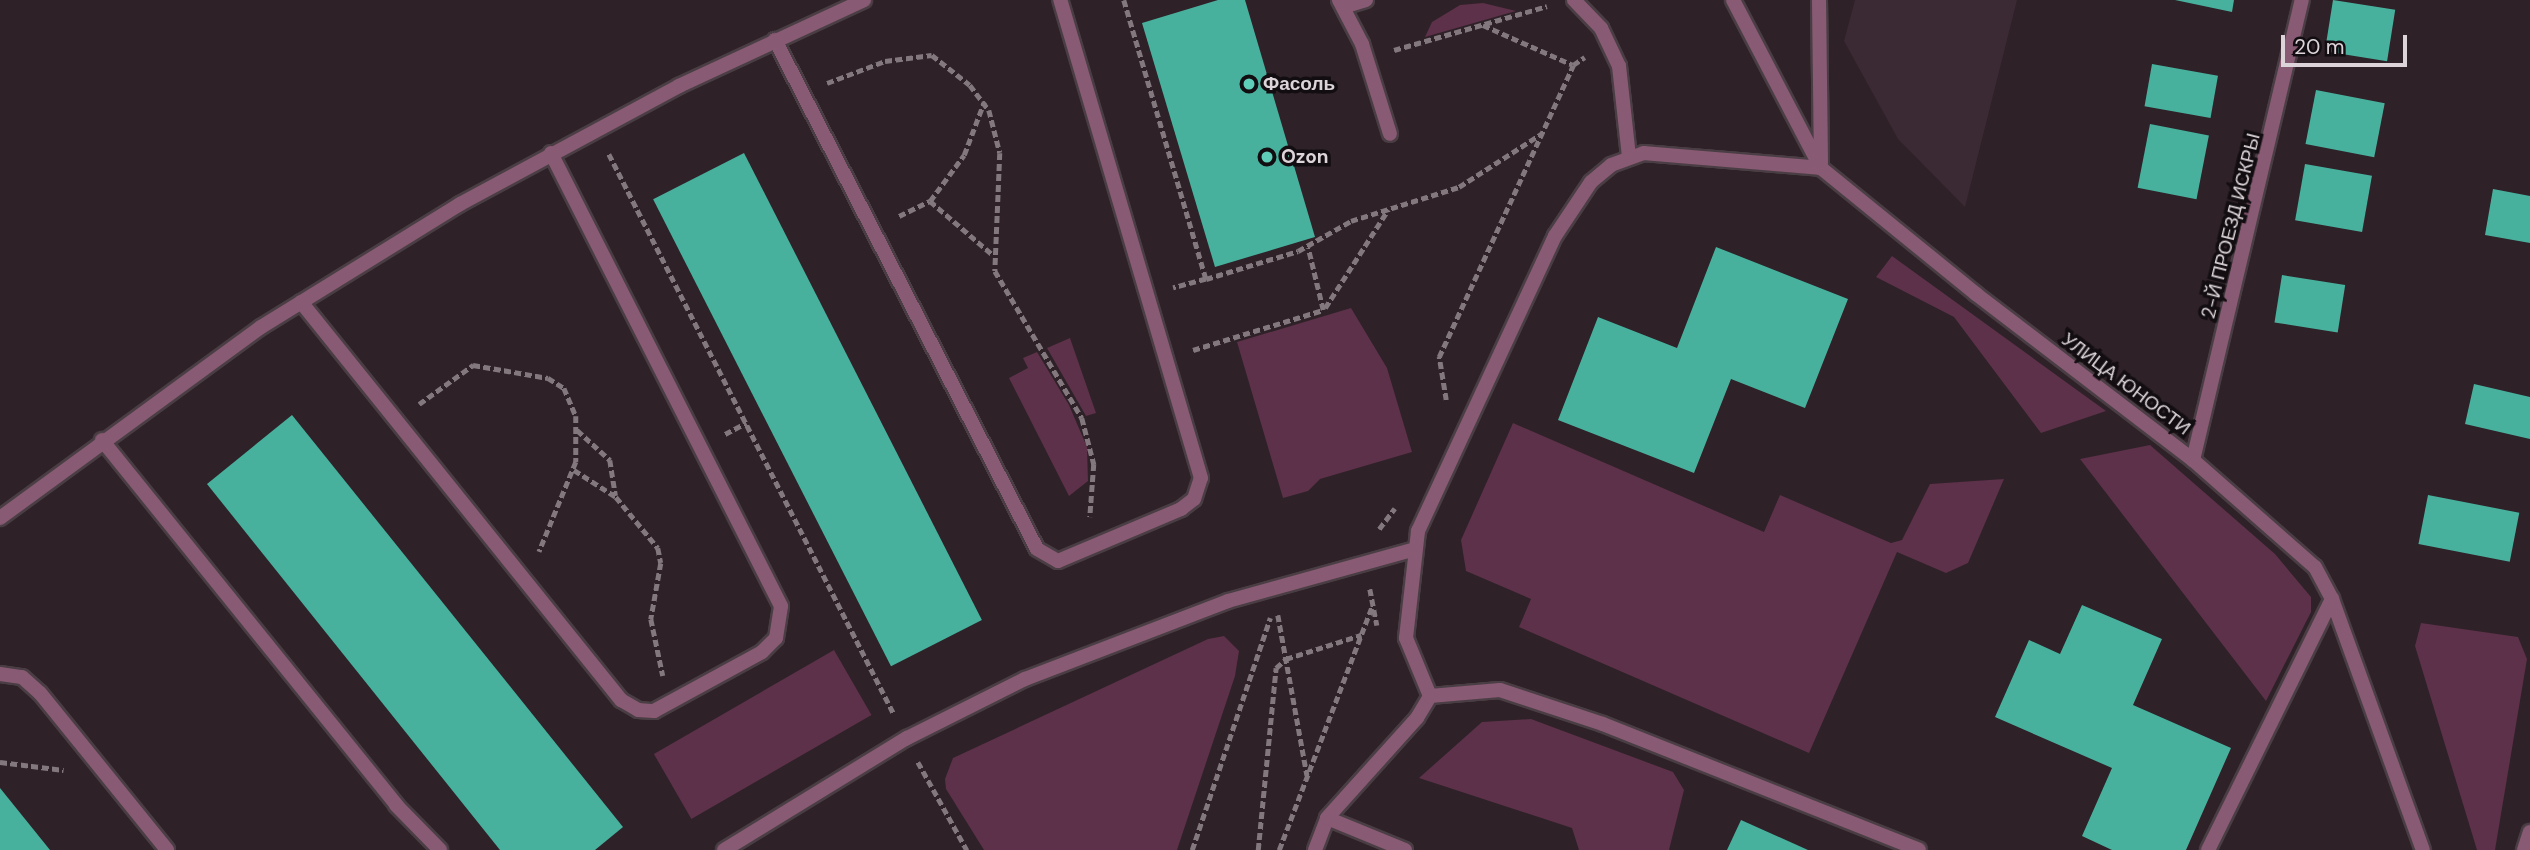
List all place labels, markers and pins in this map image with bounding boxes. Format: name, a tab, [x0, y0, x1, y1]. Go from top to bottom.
place label: Фасоль	[1263, 73, 1335, 95]
marker: Фасоль	[1241, 76, 1257, 92]
place label: Ozon	[1281, 146, 1329, 168]
marker: Ozon	[1259, 149, 1275, 165]

